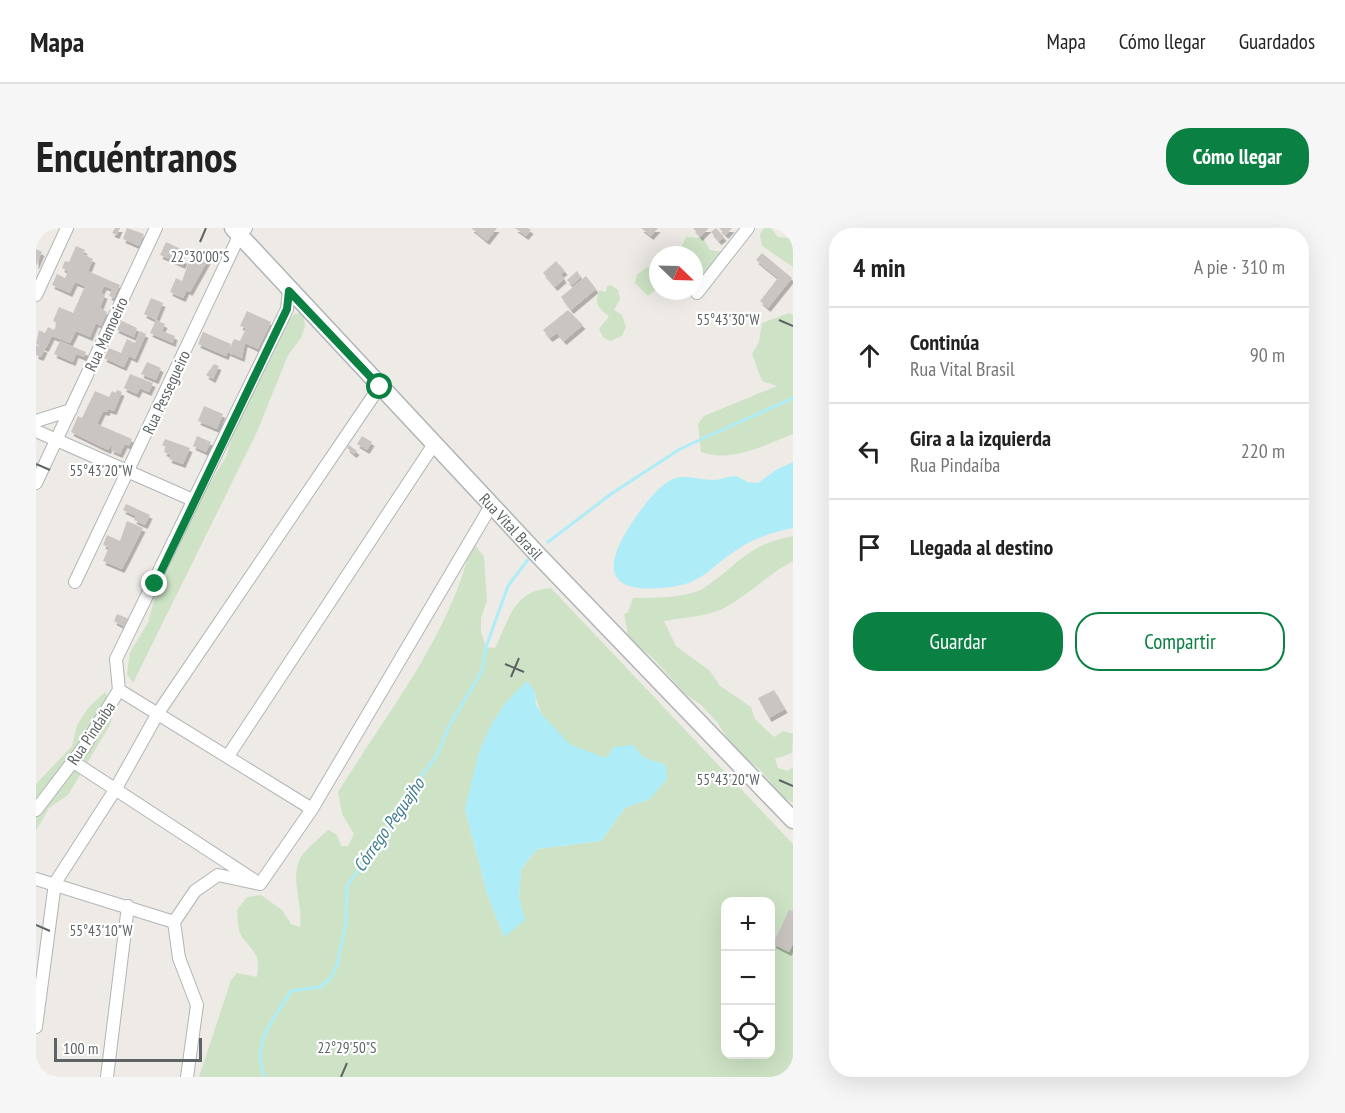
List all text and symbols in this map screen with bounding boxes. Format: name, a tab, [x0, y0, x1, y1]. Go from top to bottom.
text: Mapa	[30, 23, 84, 60]
text: Mapa	[1047, 28, 1086, 55]
text: Cómo llegar	[1119, 28, 1206, 55]
text: Guardados	[1239, 28, 1315, 55]
button: Cómo llegar	[1166, 128, 1309, 185]
text: Encuéntranos	[36, 129, 237, 184]
north arrow	[649, 246, 703, 300]
text: 22°30'00"S	[170, 247, 230, 266]
text: 4 min	[853, 251, 906, 284]
text: A pie · 310 m	[1194, 254, 1285, 280]
street label: Rua Mamoeiro	[80, 294, 132, 374]
text: 55°43'30"W	[696, 310, 760, 329]
text: Continúa	[910, 328, 979, 356]
icon: ahead	[853, 339, 886, 372]
text: 90 m	[1250, 342, 1285, 368]
street label: Rua Pessegueiro	[138, 347, 194, 437]
text: Rua Vital Brasil	[910, 356, 1015, 382]
route start	[366, 373, 392, 399]
text: Gira a la izquierda	[910, 424, 1051, 452]
icon: left	[853, 435, 886, 468]
text: 220 m	[1241, 438, 1285, 464]
text: Rua Pindaíba	[910, 452, 1000, 478]
text: 55°43'20"W	[69, 461, 133, 480]
street label: Rua Vital Brasil	[475, 489, 547, 564]
icon: arrive	[853, 531, 886, 564]
text: Llegada al destino	[910, 533, 1053, 561]
route end	[141, 570, 167, 596]
button: Guardar	[853, 612, 1063, 671]
button: Compartir	[1075, 612, 1285, 671]
street label: Rua Pindaíba	[63, 697, 119, 769]
text: 55°43'20"W	[696, 770, 760, 789]
water label: Córrego Peguajho	[348, 772, 430, 876]
map controls	[721, 897, 775, 1059]
button: +	[721, 897, 775, 951]
text: 55°43'10"W	[69, 921, 133, 940]
button: −	[721, 951, 775, 1005]
button: locate	[721, 1005, 775, 1059]
scale bar	[54, 1035, 202, 1062]
text: 100 m	[63, 1038, 98, 1058]
text: 22°29'50"S	[317, 1038, 377, 1057]

